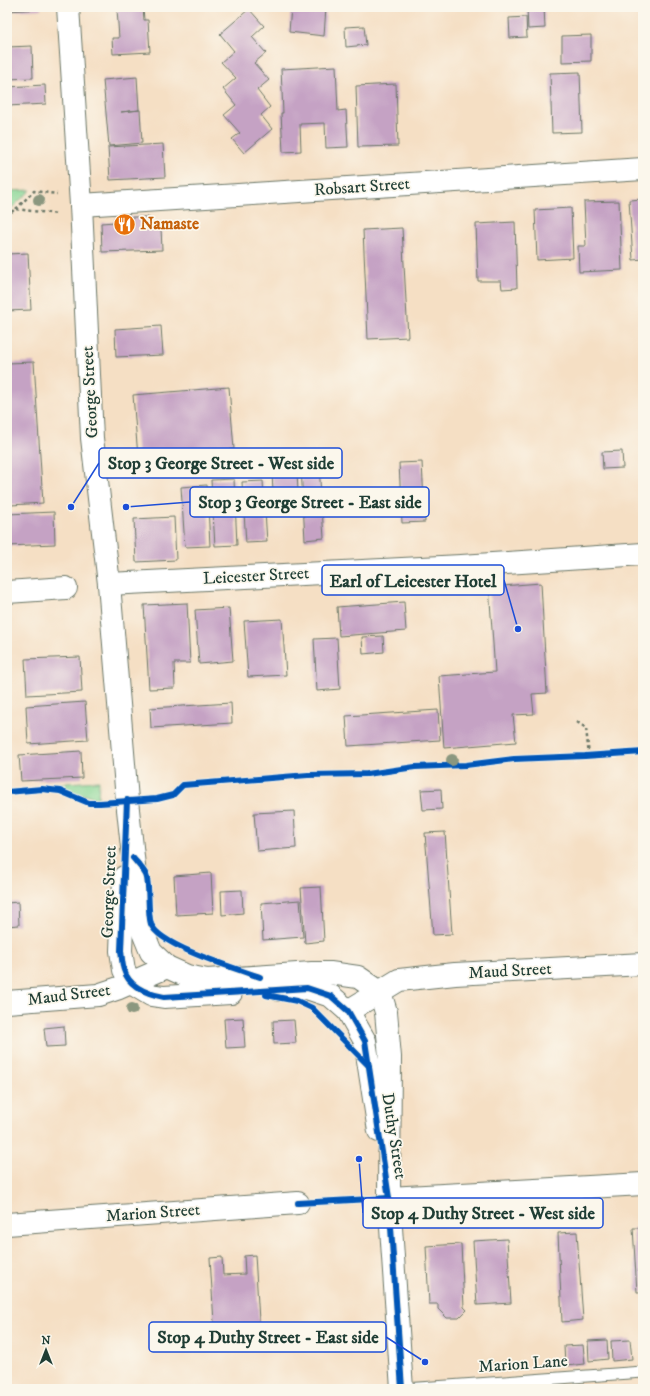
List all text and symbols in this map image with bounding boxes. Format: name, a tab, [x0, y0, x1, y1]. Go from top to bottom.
street label: Robsart Street	[313, 173, 411, 201]
restaurant icon: Namaste	[112, 211, 138, 237]
place label: Namaste	[140, 213, 199, 235]
street label: George Street	[77, 345, 103, 439]
callout: Stop 3 George Street - West side	[99, 448, 342, 478]
text: Stop 3 George Street - West side	[108, 453, 335, 475]
callout: Stop 3 George Street - East side	[190, 487, 429, 517]
text: Stop 3 George Street - East side	[198, 492, 422, 514]
street label: Leicester Street	[202, 562, 310, 590]
callout: Earl of Leicester Hotel	[322, 565, 504, 595]
text: Earl of Leicester Hotel	[330, 571, 497, 593]
street label: George Street	[96, 845, 122, 939]
street label: Maud Street	[468, 958, 553, 984]
street label: Maud Street	[26, 979, 112, 1011]
street label: Duthy Street	[376, 1091, 412, 1181]
callout: Stop 4 Duthy Street - West side	[363, 1198, 603, 1228]
street label: Marion Street	[105, 1199, 201, 1227]
text: Stop 4 Duthy Street - West side	[371, 1203, 596, 1225]
callout: Stop 4 Duthy Street - East side	[149, 1322, 386, 1352]
text: Stop 4 Duthy Street - East side	[157, 1327, 379, 1349]
north arrow	[26, 1330, 66, 1370]
text: N	[41, 1334, 51, 1348]
street label: Marion Lane	[478, 1350, 568, 1378]

